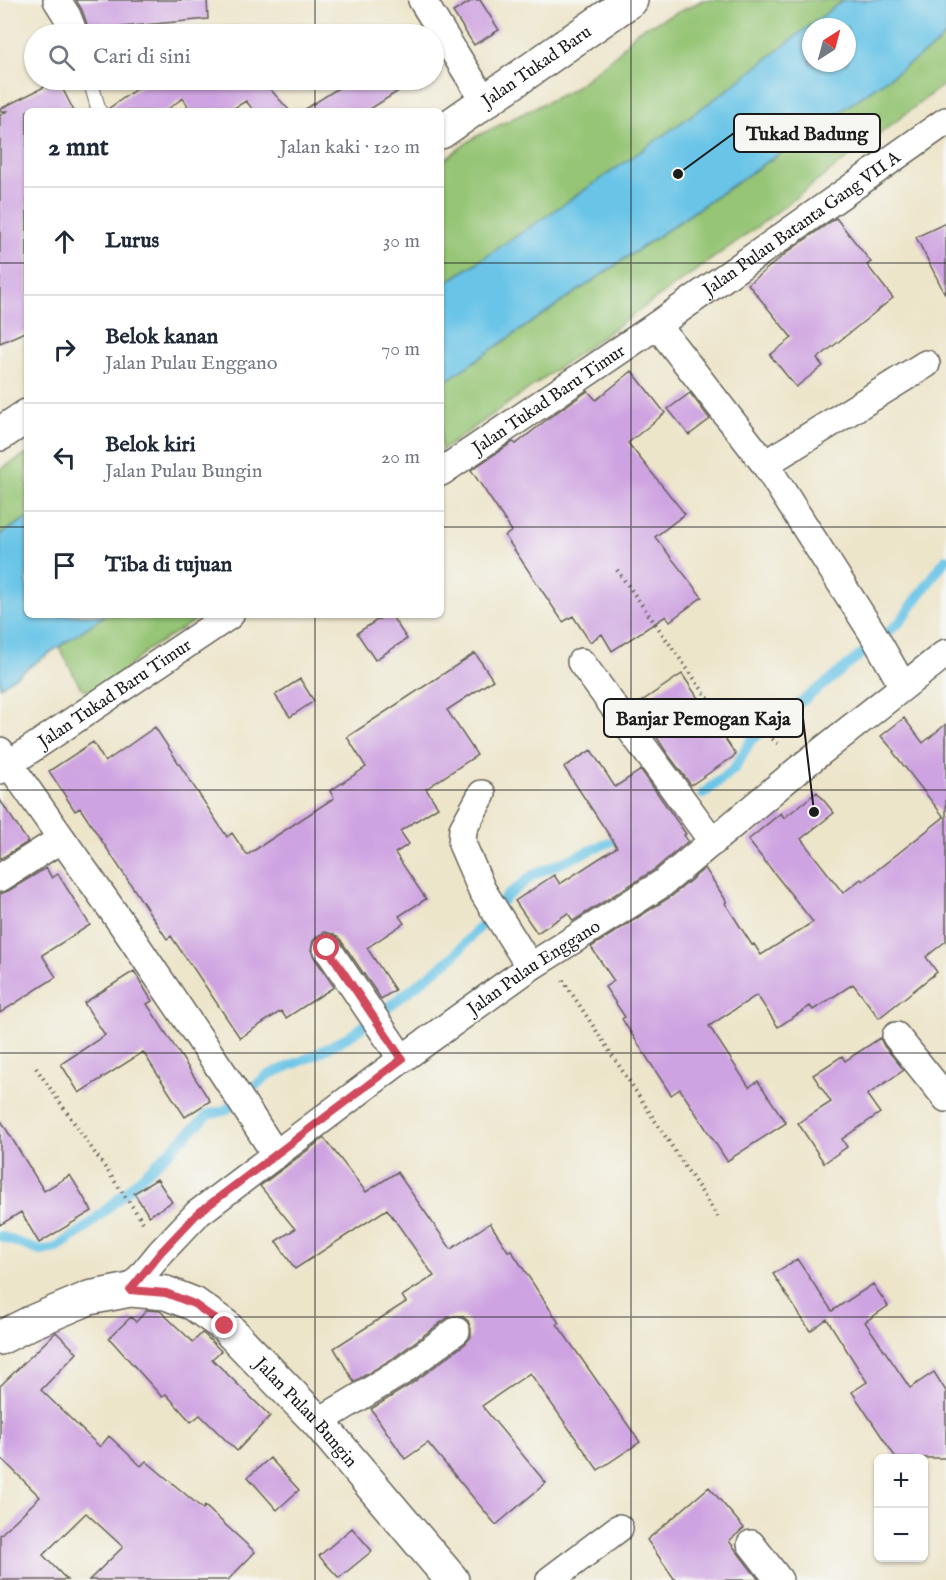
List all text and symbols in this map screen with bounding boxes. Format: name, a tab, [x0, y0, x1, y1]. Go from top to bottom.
north arrow	[802, 18, 856, 72]
street label: Jalan Tukad Baru	[476, 21, 596, 114]
search box	[24, 24, 444, 90]
icon: search	[45, 41, 78, 74]
text: Cari di sini	[93, 43, 191, 71]
callout: Tukad Badung	[734, 114, 880, 152]
text: Tukad Badung	[745, 122, 869, 147]
text: 2 mnt	[48, 131, 109, 164]
text: Jalan kaki · 120 m	[280, 135, 420, 160]
street label: Jalan Pulau Batanta Gang VII A	[697, 146, 906, 303]
icon: ahead	[48, 225, 81, 258]
text: Lurus	[105, 227, 159, 255]
text: 30 m	[383, 229, 420, 254]
text: Belok kanan	[105, 323, 218, 351]
icon: right	[48, 333, 81, 366]
text: 70 m	[381, 337, 420, 362]
street label: Jalan Tukad Baru Timur	[467, 340, 631, 461]
text: Jalan Pulau Enggano	[105, 351, 278, 376]
text: Belok kiri	[105, 431, 196, 459]
icon: left	[48, 441, 81, 474]
text: 20 m	[381, 445, 420, 470]
text: Jalan Pulau Bungin	[105, 459, 262, 484]
icon: arrive	[48, 549, 81, 582]
text: Tiba di tujuan	[105, 551, 232, 579]
street label: Jalan Tukad Baru Timur	[33, 634, 197, 755]
callout: Banjar Pemogan Kaja	[604, 699, 803, 737]
text: Banjar Pemogan Kaja	[615, 707, 791, 732]
street label: Jalan Pulau Enggano	[462, 915, 605, 1022]
route start	[313, 934, 339, 960]
route end	[211, 1312, 237, 1338]
street label: Jalan Pulau Bungin	[247, 1352, 362, 1473]
map controls	[874, 1454, 928, 1562]
button: +	[874, 1454, 928, 1508]
button: −	[874, 1508, 928, 1562]

